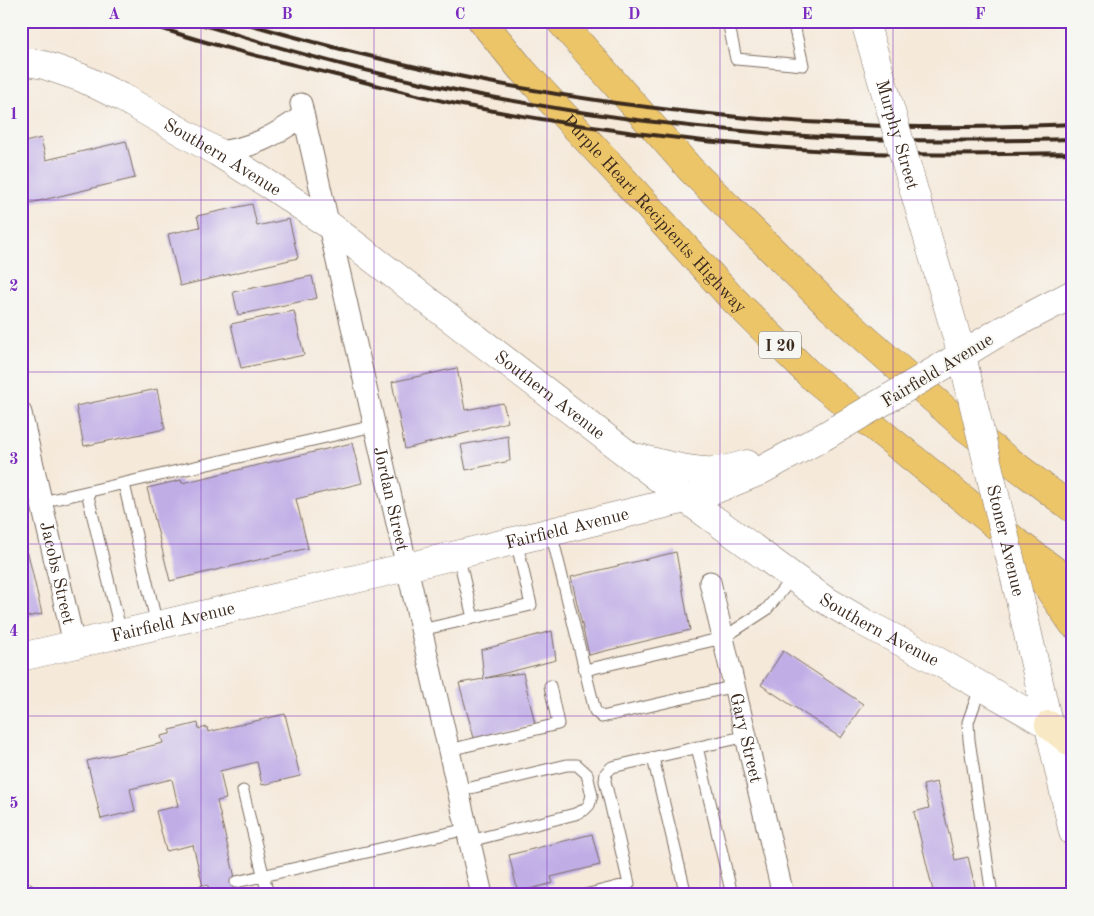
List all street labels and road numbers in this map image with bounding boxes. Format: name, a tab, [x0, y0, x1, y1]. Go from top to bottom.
street label: Murphy Street	[872, 78, 921, 192]
street label: Purple Heart Recipients Highway	[559, 112, 750, 317]
street label: Southern Avenue	[161, 116, 284, 200]
street label: Fairfield Avenue	[879, 331, 996, 411]
road number: I 20	[759, 332, 801, 358]
street label: Southern Avenue	[491, 348, 608, 443]
street label: Jordan Street	[370, 445, 411, 553]
street label: Stoner Avenue	[983, 483, 1027, 598]
street label: Fairfield Avenue	[504, 505, 631, 553]
street label: Jacobs Street	[36, 520, 77, 626]
street label: Southern Avenue	[816, 590, 942, 670]
street label: Fairfield Avenue	[109, 599, 237, 646]
street label: Gary Street	[726, 691, 765, 785]

